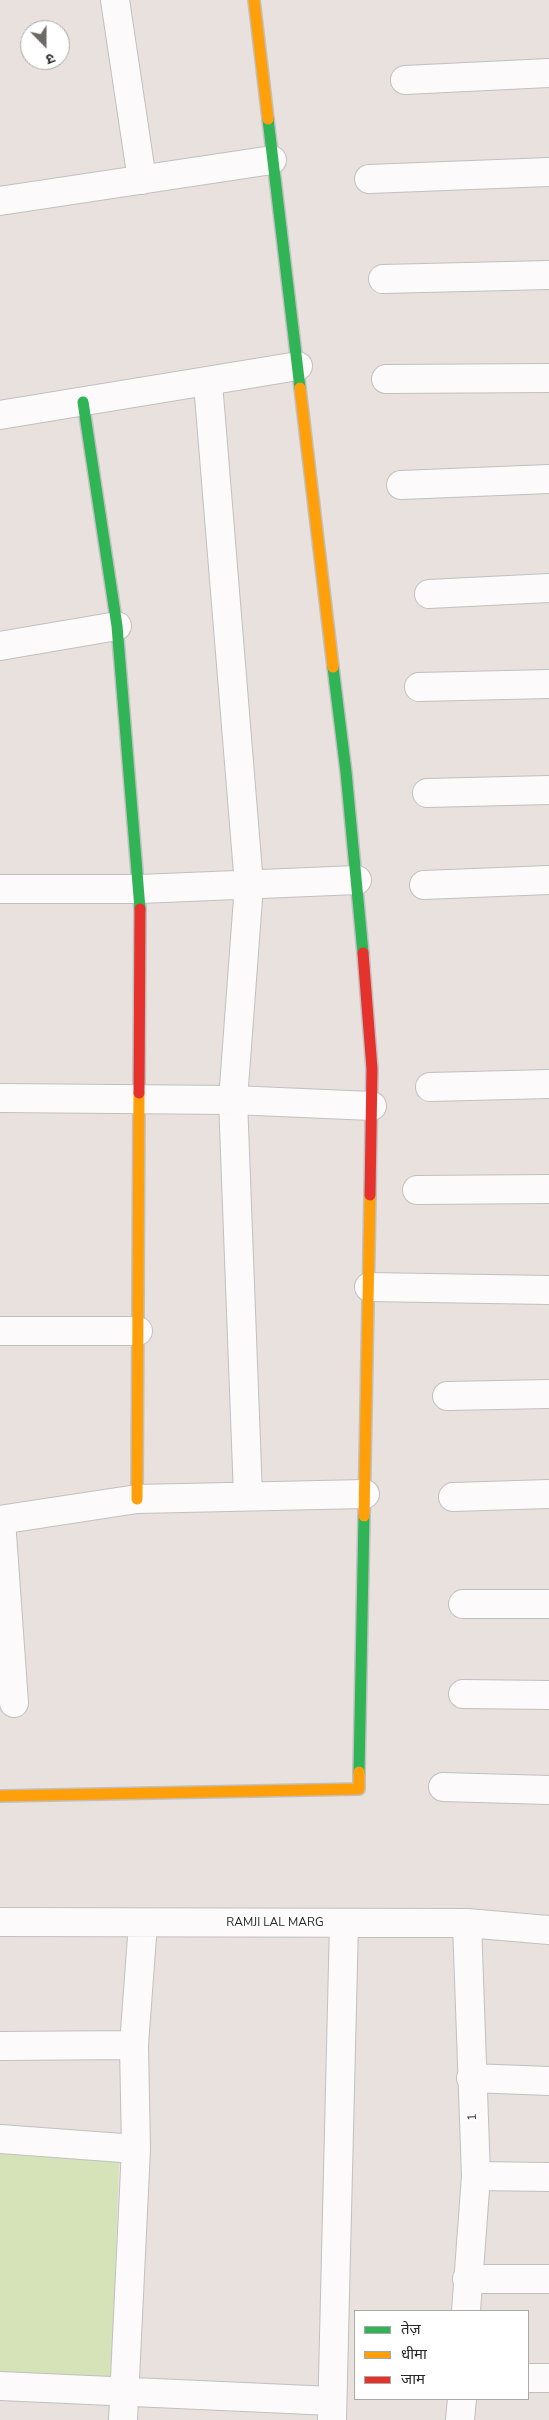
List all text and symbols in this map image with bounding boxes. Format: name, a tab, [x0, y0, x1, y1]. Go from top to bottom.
north arrow	[20, 20, 70, 70]
text: उ	[43, 48, 58, 69]
street label: RAMJI LAL MARG	[226, 1916, 324, 1930]
street label: 1	[466, 2113, 480, 2121]
legend	[354, 2310, 529, 2400]
text: तेज़	[401, 2319, 421, 2339]
text: धीमा	[401, 2344, 427, 2364]
text: जाम	[401, 2369, 425, 2389]

